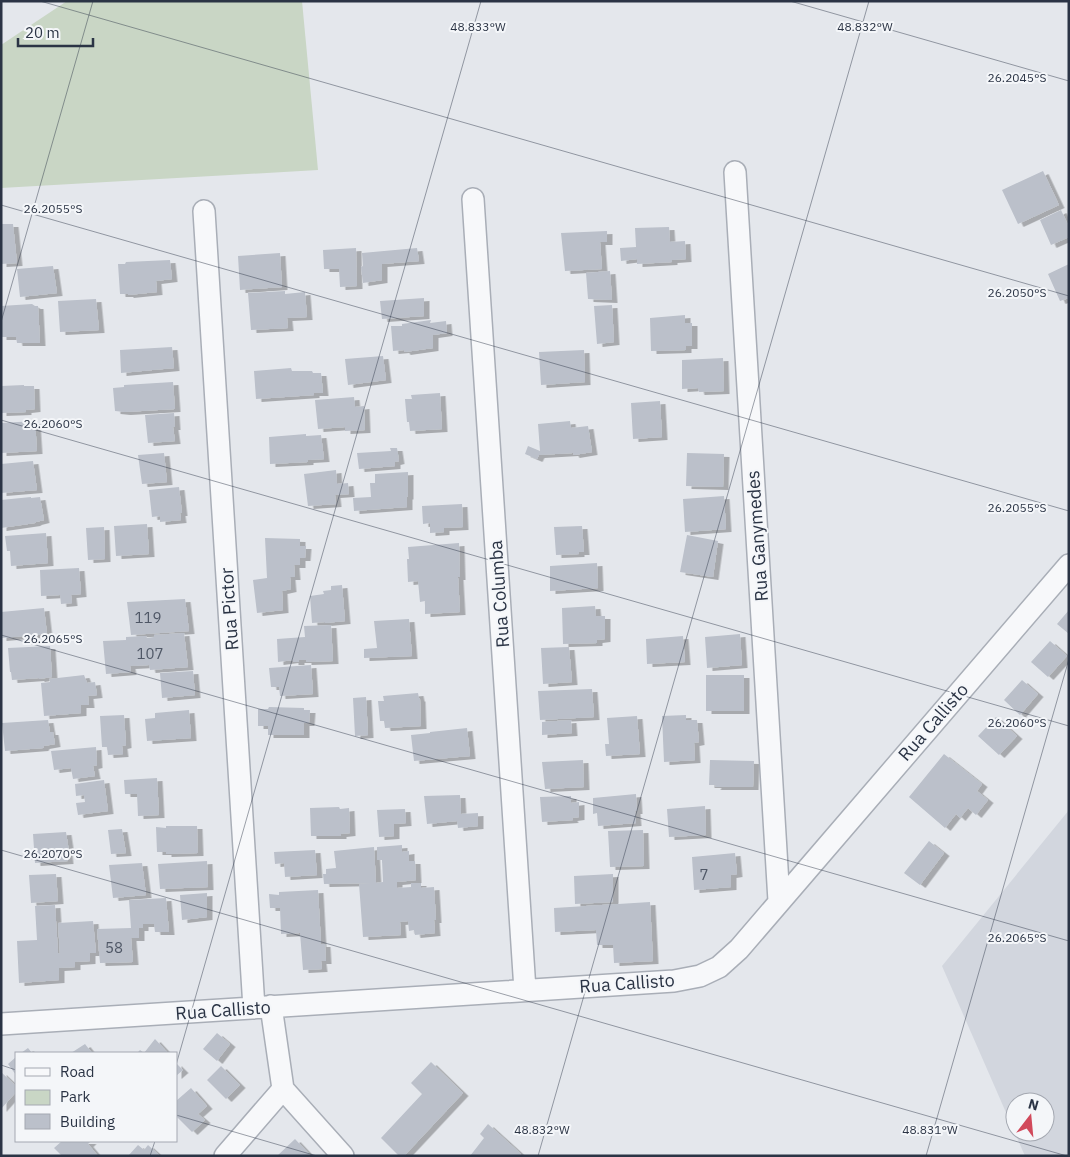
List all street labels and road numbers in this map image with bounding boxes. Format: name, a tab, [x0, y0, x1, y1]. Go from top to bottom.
street label: Rua Ganymedes	[741, 470, 773, 602]
street label: Rua Columba	[484, 539, 514, 649]
street label: Rua Pictor	[215, 566, 243, 651]
street label: Rua Callisto	[893, 678, 973, 766]
street label: Rua Callisto	[579, 968, 675, 998]
street label: Rua Callisto	[175, 995, 271, 1025]

